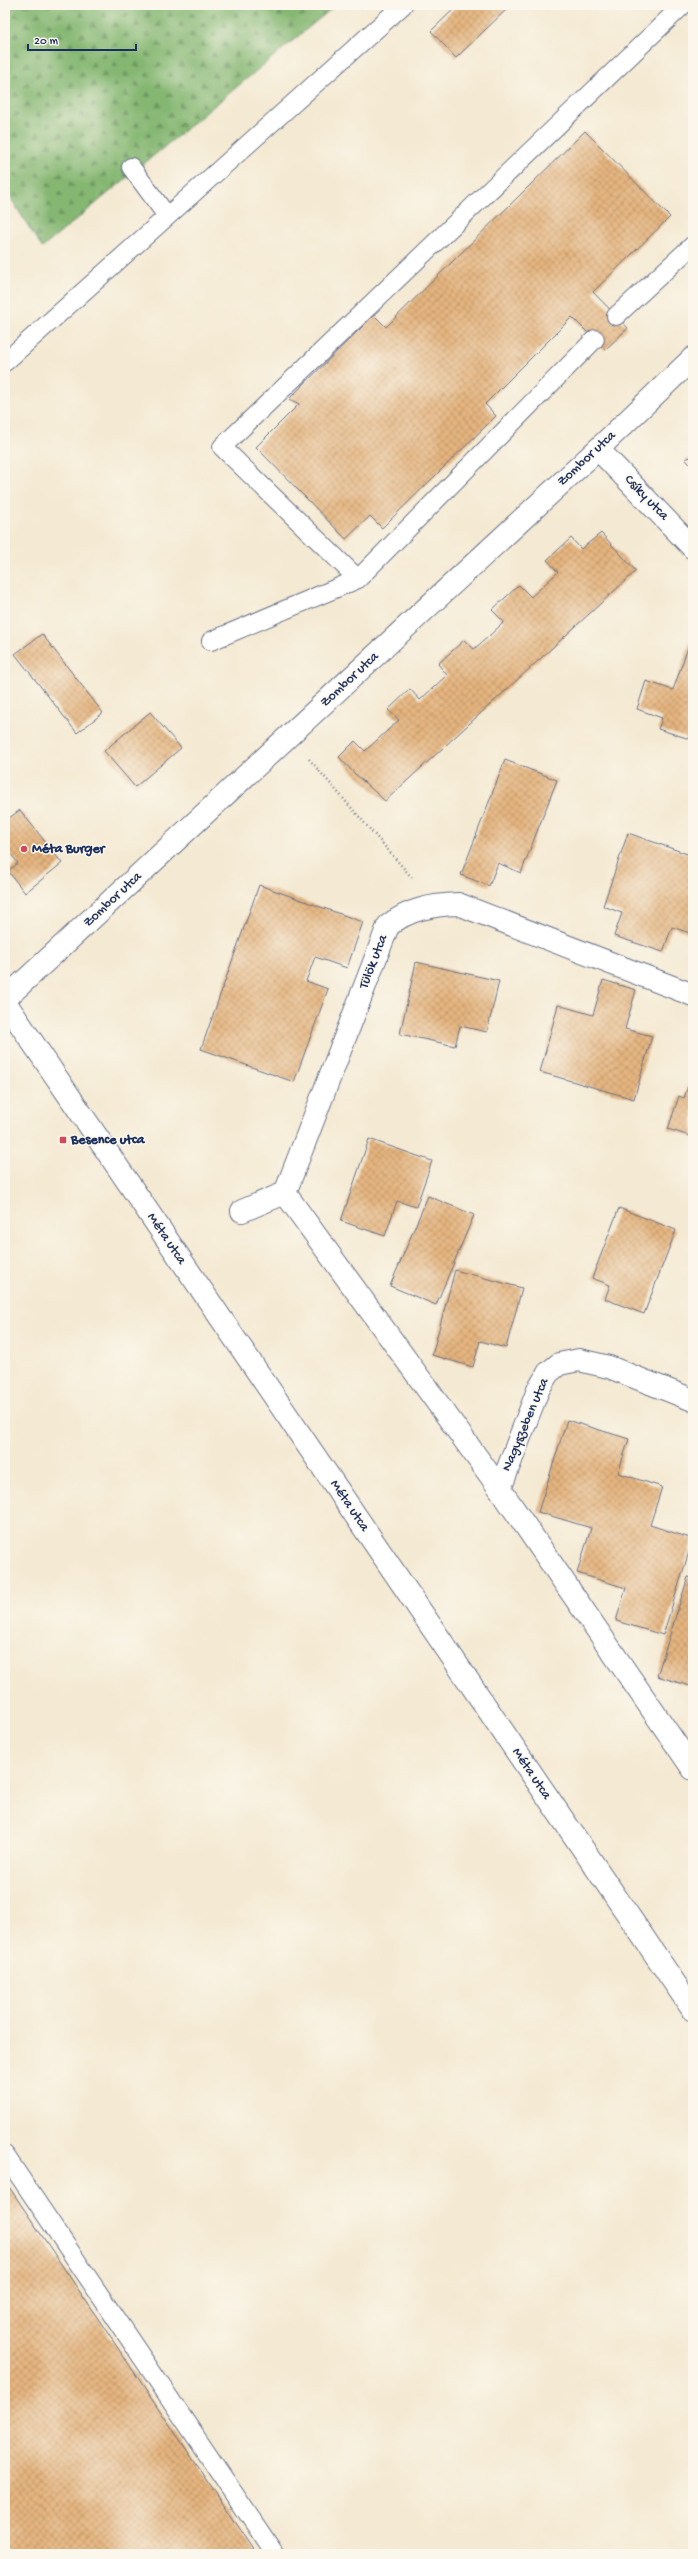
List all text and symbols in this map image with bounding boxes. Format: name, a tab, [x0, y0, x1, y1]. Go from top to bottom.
scale bar	[28, 26, 136, 52]
text: 20 m	[34, 35, 59, 49]
street label: Zombor utca	[554, 427, 621, 490]
street label: Csíky utca	[620, 472, 673, 525]
street label: Zombor utca	[317, 648, 384, 711]
place label: Méta Burger	[32, 841, 107, 858]
marker: Méta Burger	[19, 844, 29, 854]
street label: Zombor utca	[80, 868, 147, 931]
street label: Tülök utca	[356, 931, 393, 992]
place label: Besence utca	[70, 1132, 146, 1149]
marker: Besence utca	[58, 1135, 68, 1145]
street label: Méta utca	[143, 1210, 190, 1269]
street label: Nagyszeben utca	[499, 1375, 554, 1474]
street label: Méta utca	[326, 1477, 373, 1536]
street label: Méta utca	[508, 1745, 555, 1804]

